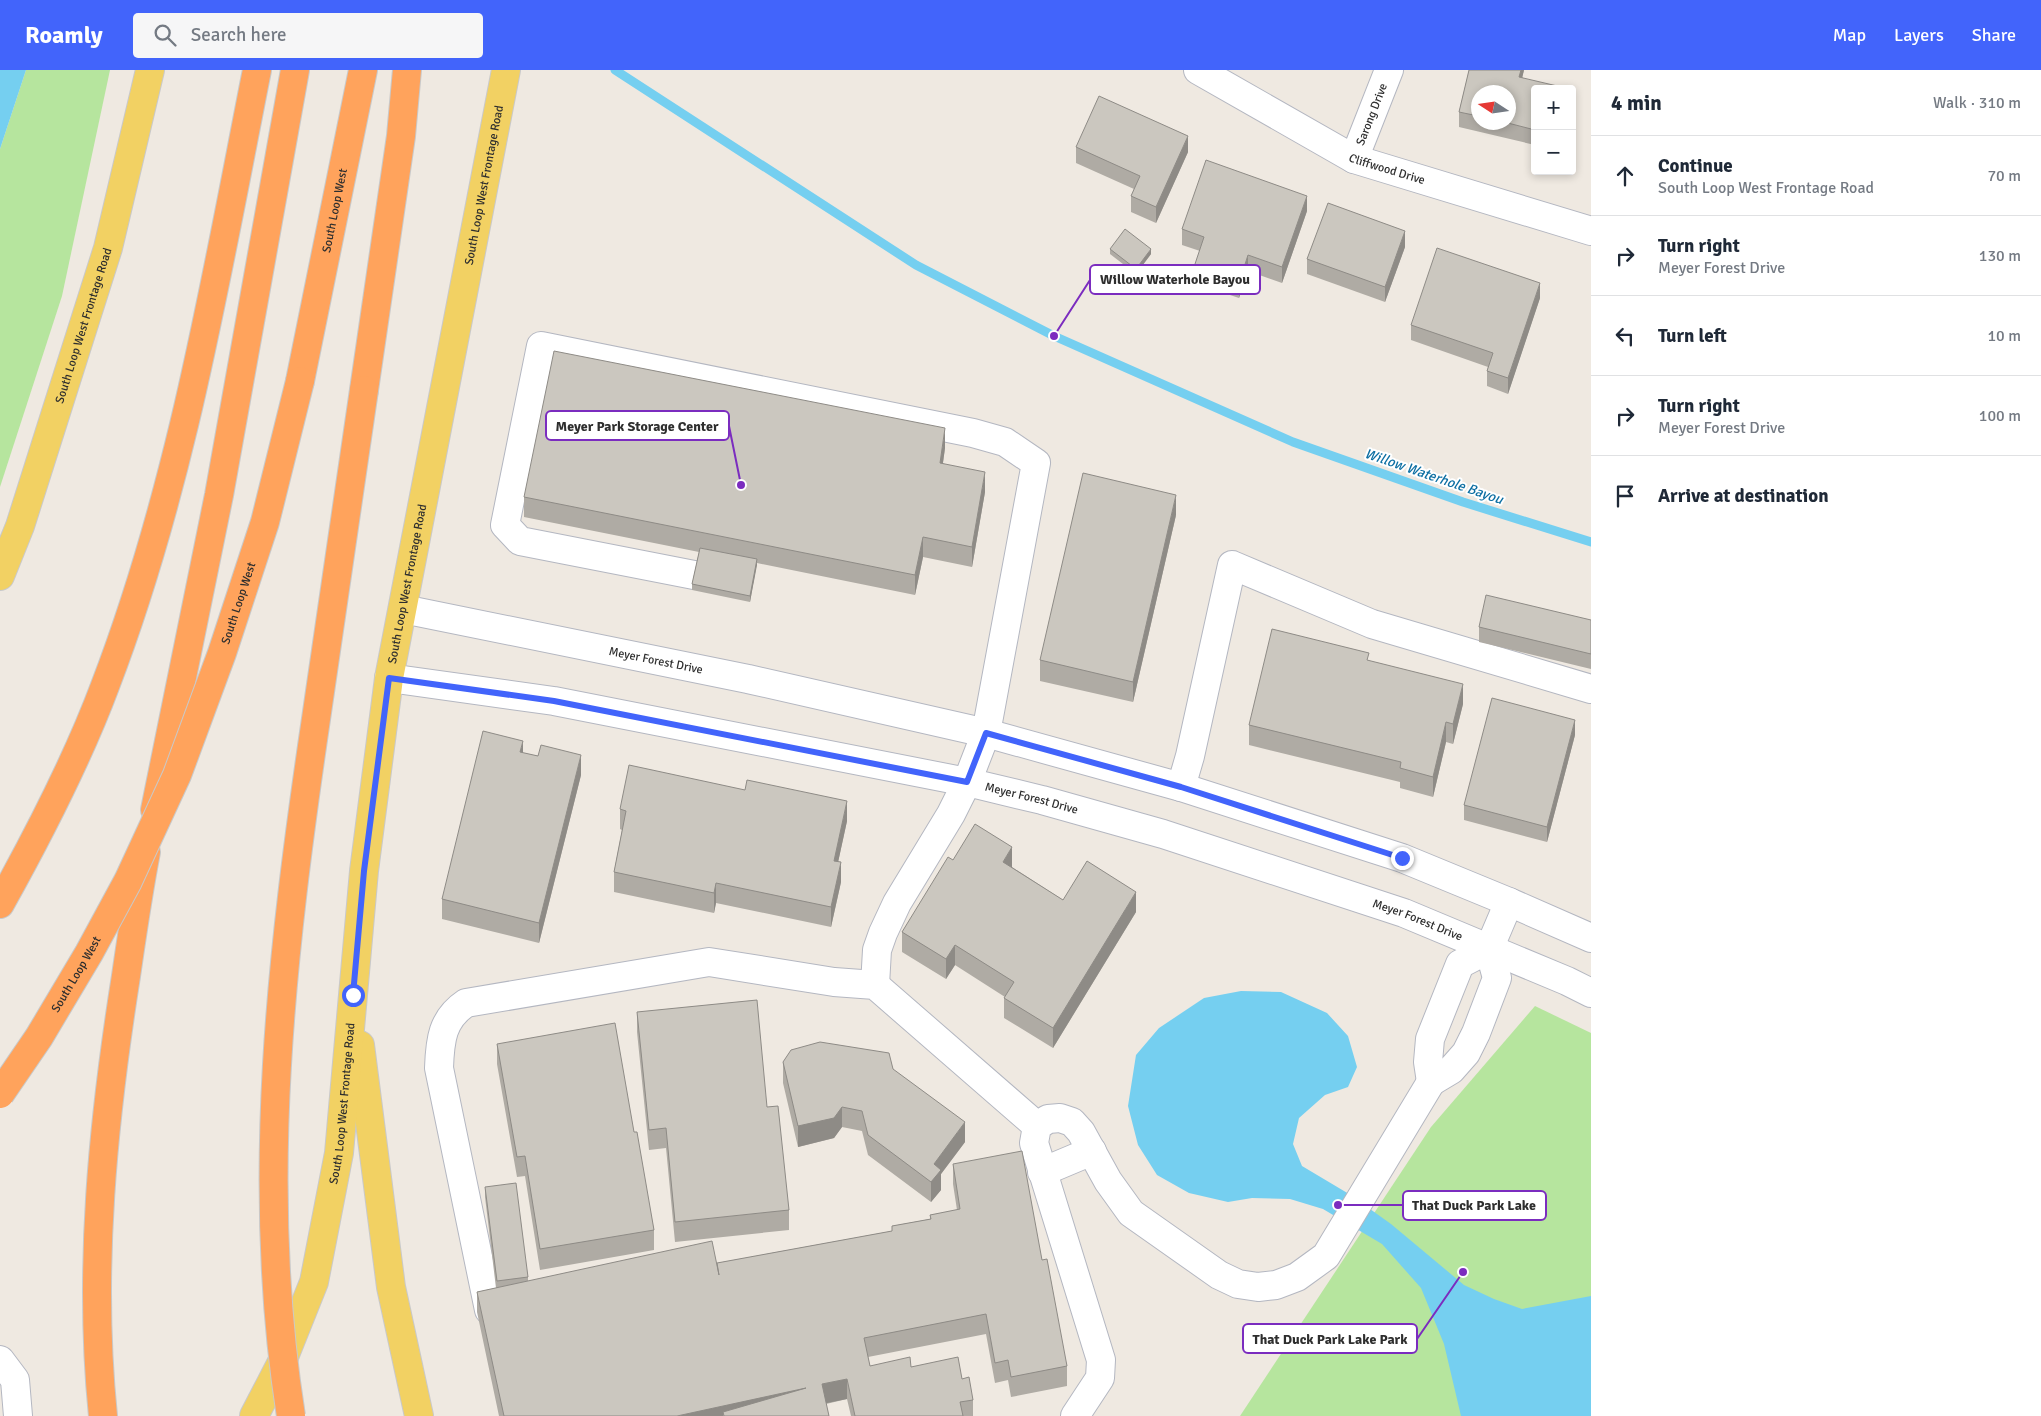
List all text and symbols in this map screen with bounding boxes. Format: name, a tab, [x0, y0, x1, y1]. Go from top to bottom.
search box	[133, 13, 483, 58]
text: Roamly	[25, 20, 103, 50]
icon: search	[151, 21, 179, 49]
text: Search here	[191, 23, 287, 47]
text: Map	[1833, 24, 1866, 46]
text: Layers	[1894, 24, 1944, 46]
text: Share	[1972, 24, 2016, 46]
street label: Sarong Drive	[1353, 81, 1391, 148]
north arrow	[1471, 85, 1516, 130]
map controls	[1531, 85, 1576, 175]
button: +	[1531, 85, 1576, 130]
text: 4 min	[1611, 90, 1662, 116]
text: Walk · 310 m	[1933, 93, 2021, 113]
street label: South Loop West Frontage Road	[462, 104, 507, 266]
button: −	[1531, 130, 1576, 175]
street label: Cliffwood Drive	[1346, 150, 1427, 188]
text: Continue	[1658, 154, 1733, 178]
icon: ahead	[1611, 162, 1639, 190]
text: 70 m	[1987, 166, 2021, 186]
street label: South Loop West	[319, 167, 351, 254]
text: South Loop West Frontage Road	[1658, 178, 1874, 198]
text: Turn right	[1658, 234, 1740, 258]
icon: right	[1611, 242, 1639, 270]
street label: South Loop West Frontage Road	[52, 246, 116, 405]
text: 130 m	[1979, 246, 2021, 266]
text: Meyer Forest Drive	[1658, 258, 1785, 278]
callout: Willow Waterhole Bayou	[1090, 265, 1260, 294]
text: Willow Waterhole Bayou	[1100, 271, 1250, 288]
icon: left	[1611, 322, 1639, 350]
text: Turn left	[1658, 324, 1727, 348]
text: 10 m	[1987, 326, 2021, 346]
text: Turn right	[1658, 394, 1740, 418]
icon: right	[1611, 402, 1639, 430]
text: 100 m	[1979, 406, 2021, 426]
callout: Meyer Park Storage Center	[546, 411, 729, 440]
text: Meyer Park Storage Center	[555, 418, 719, 435]
text: Meyer Forest Drive	[1658, 418, 1785, 438]
water label: Willow Waterhole Bayou	[1363, 445, 1506, 509]
icon: arrive	[1611, 482, 1639, 510]
text: Arrive at destination	[1658, 484, 1829, 508]
street label: South Loop West Frontage Road	[385, 503, 430, 665]
street label: South Loop West	[218, 560, 259, 646]
street label: Meyer Forest Drive	[607, 644, 704, 678]
street label: Meyer Forest Drive	[983, 780, 1080, 818]
route end	[1391, 847, 1414, 870]
street label: Meyer Forest Drive	[1370, 896, 1465, 945]
street label: South Loop West	[48, 934, 105, 1015]
route start	[342, 984, 365, 1007]
street label: South Loop West Frontage Road	[326, 1022, 359, 1185]
callout: That Duck Park Lake	[1403, 1191, 1546, 1220]
text: That Duck Park Lake	[1412, 1197, 1536, 1214]
callout: That Duck Park Lake Park	[1243, 1324, 1417, 1353]
text: That Duck Park Lake Park	[1253, 1331, 1408, 1348]

